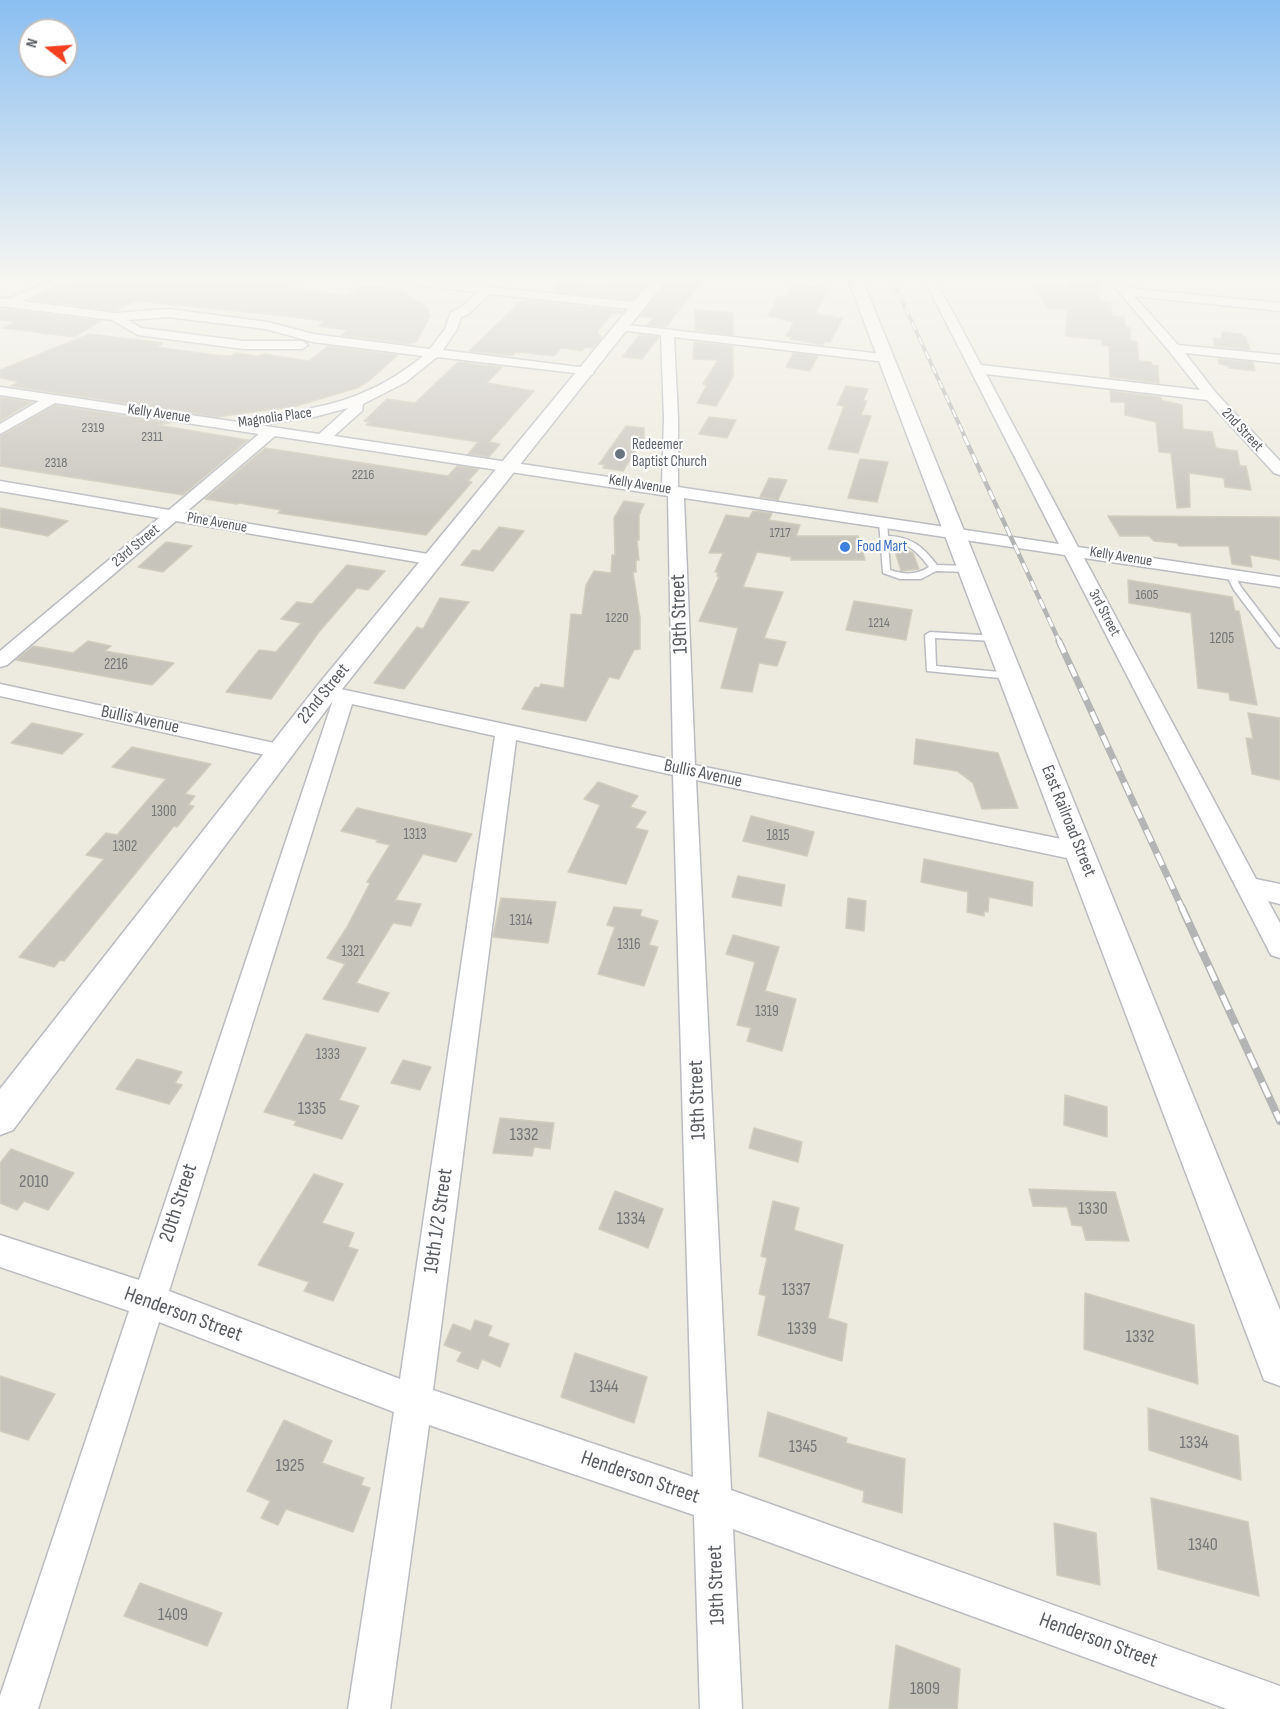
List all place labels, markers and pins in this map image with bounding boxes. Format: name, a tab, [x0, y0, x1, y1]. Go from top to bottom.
place label: Redeemer Baptist Church	[632, 436, 707, 471]
marker: Redeemer Baptist Church	[613, 447, 627, 461]
place label: Food Mart	[857, 538, 907, 556]
marker: Food Mart	[838, 540, 852, 554]

